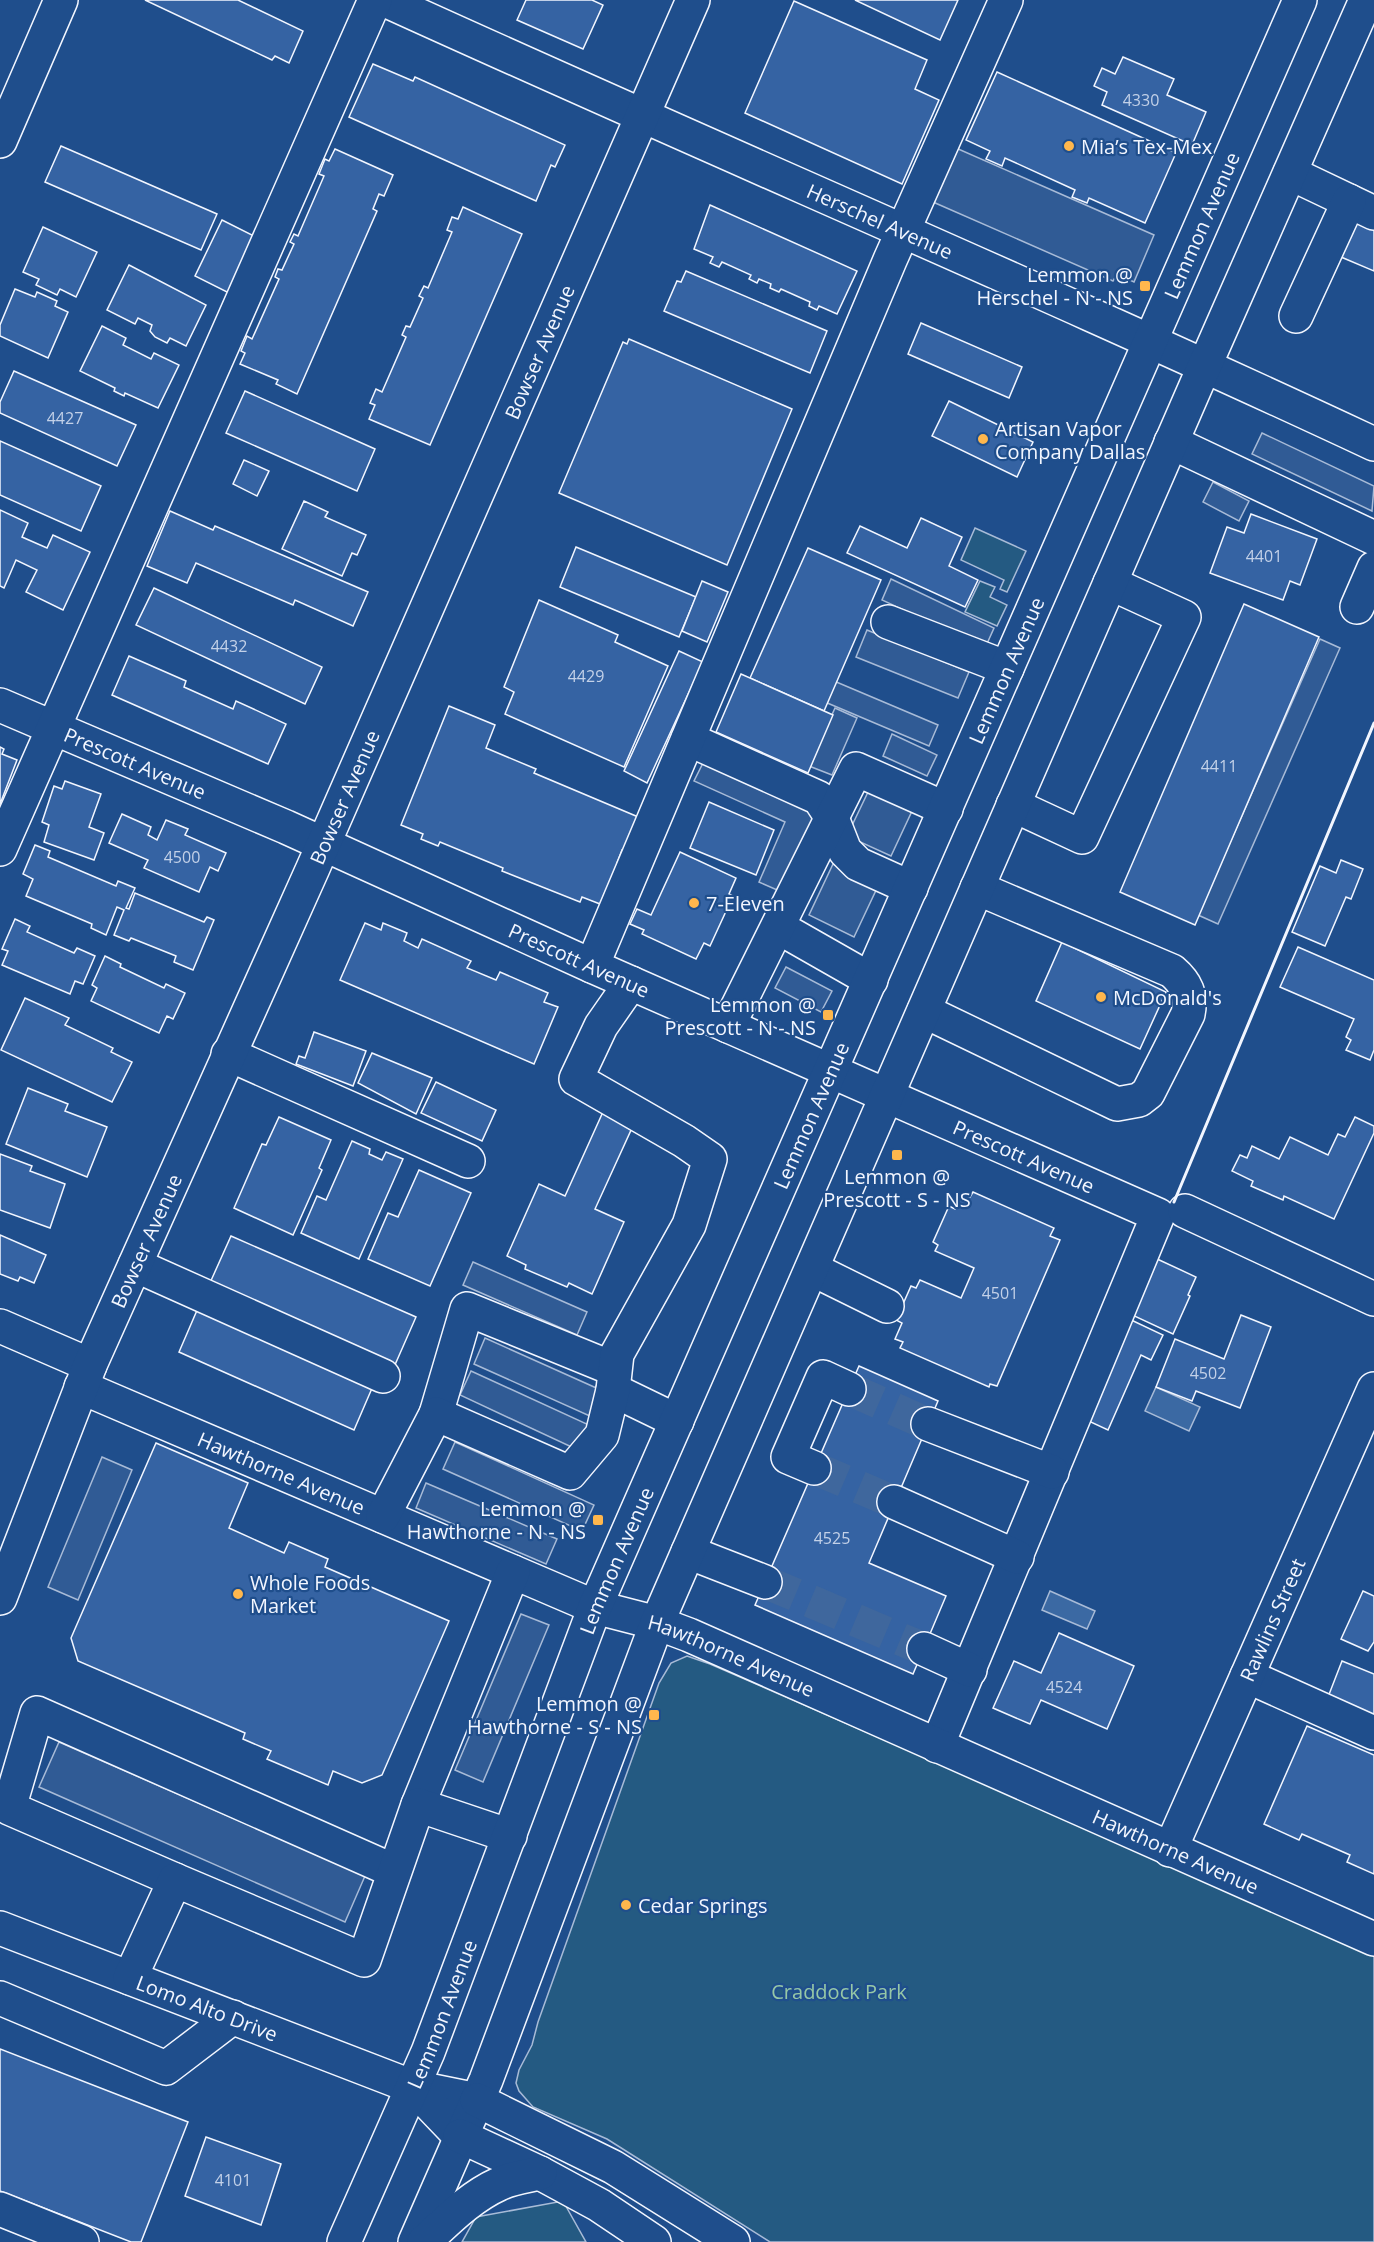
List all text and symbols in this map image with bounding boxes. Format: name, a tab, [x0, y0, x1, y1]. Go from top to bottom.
house number: 4330	[1123, 89, 1159, 111]
place label: Mia’s Tex-Mex	[1081, 133, 1213, 160]
marker: Mia’s Tex-Mex	[1062, 139, 1076, 153]
street label: Lemmon Avenue	[1157, 147, 1245, 303]
street label: Herschel Avenue	[803, 177, 957, 265]
place label: Lemmon @ Herschel - N - NS	[976, 261, 1133, 311]
marker: Lemmon @ Herschel - N - NS	[1138, 279, 1152, 293]
street label: Bowser Avenue	[498, 280, 580, 423]
house number: 4427	[47, 407, 83, 429]
place label: Artisan Vapor Company Dallas	[995, 415, 1145, 465]
marker: Artisan Vapor Company Dallas	[976, 432, 990, 446]
house number: 4401	[1246, 545, 1282, 567]
street label: Lemmon Avenue	[962, 593, 1050, 748]
house number: 4432	[211, 635, 247, 657]
house number: 4429	[568, 665, 604, 687]
street label: Prescott Avenue	[60, 720, 210, 805]
street label: Bowser Avenue	[303, 726, 385, 869]
house number: 4411	[1201, 755, 1237, 777]
house number: 4500	[164, 846, 200, 868]
place label: 7-Eleven	[706, 890, 785, 917]
marker: 7-Eleven	[687, 896, 701, 910]
street label: Prescott Avenue	[505, 917, 654, 1003]
place label: McDonald's	[1113, 984, 1222, 1011]
marker: McDonald's	[1094, 990, 1108, 1004]
place label: Lemmon @ Prescott - N - NS	[664, 991, 816, 1041]
marker: Lemmon @ Prescott - N - NS	[821, 1008, 835, 1022]
street label: Lemmon Avenue	[767, 1038, 855, 1193]
street label: Prescott Avenue	[949, 1113, 1099, 1199]
marker: Lemmon @ Prescott - S - NS	[890, 1148, 904, 1162]
place label: Lemmon @ Prescott - S - NS	[823, 1163, 971, 1213]
street label: Bowser Avenue	[104, 1169, 188, 1312]
house number: 4501	[982, 1282, 1018, 1304]
house number: 4502	[1190, 1362, 1226, 1384]
street label: Hawthorne Avenue	[194, 1425, 369, 1520]
street label: Lemmon Avenue	[573, 1483, 660, 1638]
place label: Lemmon @ Hawthorne - N - NS	[407, 1495, 586, 1545]
marker: Lemmon @ Hawthorne - N - NS	[591, 1513, 605, 1527]
house number: 4525	[814, 1527, 850, 1549]
street label: Rawlins Street	[1233, 1554, 1311, 1685]
place label: Whole Foods Market	[250, 1569, 370, 1619]
marker: Whole Foods Market	[231, 1587, 245, 1601]
street label: Hawthorne Avenue	[645, 1608, 819, 1703]
house number: 4524	[1046, 1676, 1082, 1698]
place label: Lemmon @ Hawthorne - S - NS	[467, 1690, 642, 1740]
marker: Lemmon @ Hawthorne - S - NS	[647, 1708, 661, 1722]
street label: Hawthorne Avenue	[1088, 1802, 1263, 1900]
place label: Cedar Springs	[638, 1892, 768, 1919]
marker: Cedar Springs	[619, 1898, 633, 1912]
street label: Lemmon Avenue	[400, 1936, 483, 2093]
street label: Lomo Alto Drive	[133, 1968, 282, 2047]
park label: Craddock Park	[771, 1978, 907, 2005]
house number: 4101	[215, 2169, 251, 2191]

